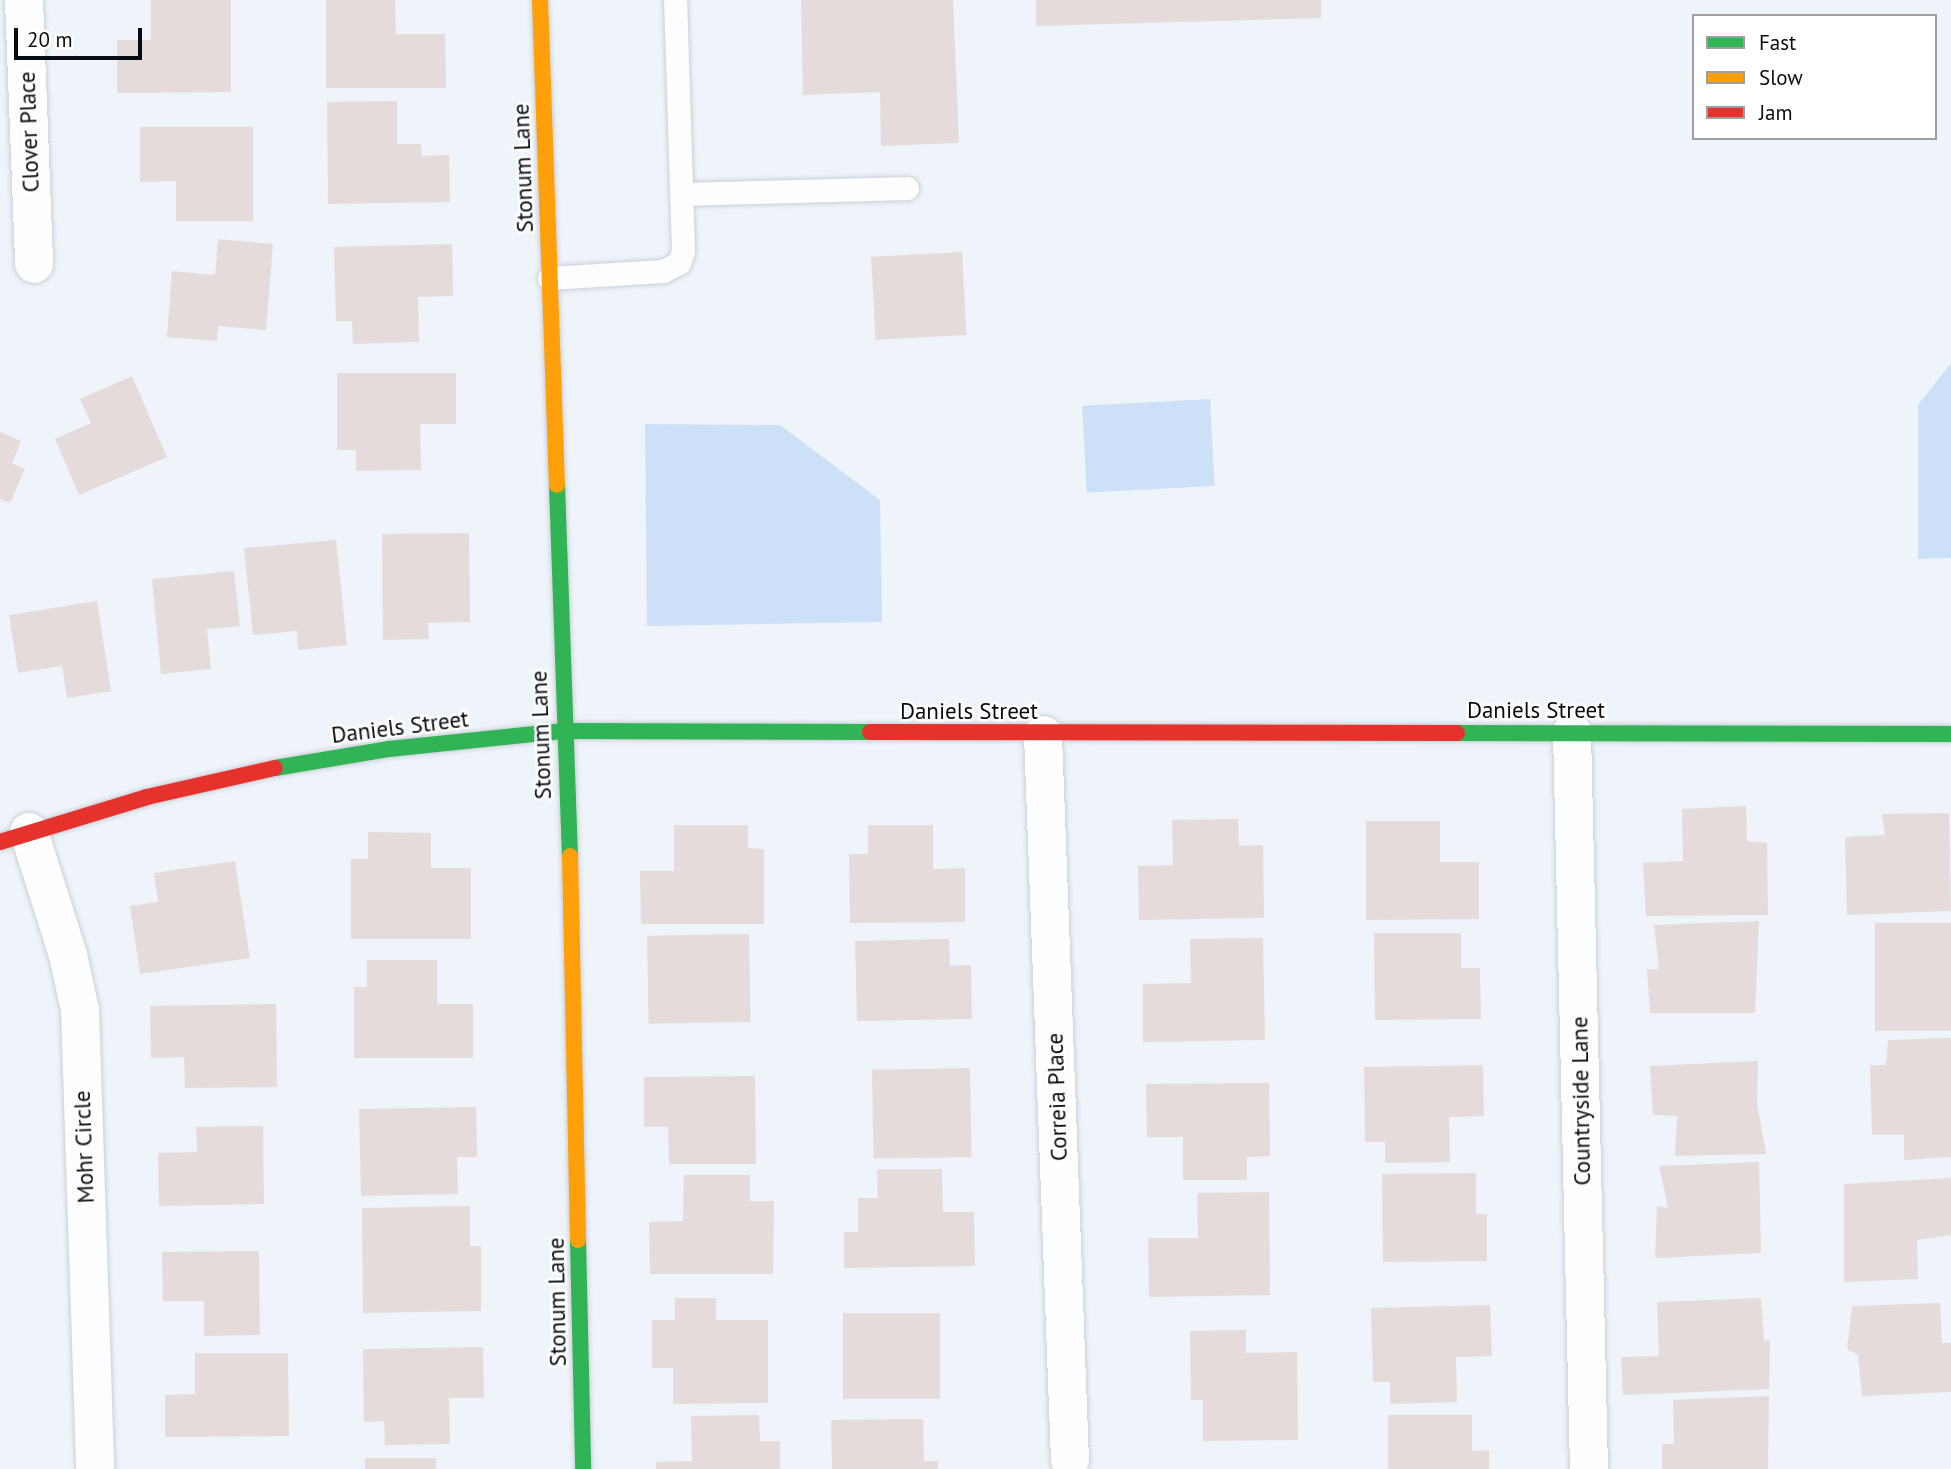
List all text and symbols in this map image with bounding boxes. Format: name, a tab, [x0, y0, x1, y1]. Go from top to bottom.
scale bar	[18, 14, 145, 58]
legend	[1692, 14, 1937, 140]
text: 20 m	[27, 26, 73, 53]
text: Fast	[1759, 29, 1796, 56]
text: Slow	[1759, 64, 1803, 91]
street label: Clover Place	[13, 71, 45, 193]
text: Jam	[1759, 99, 1793, 126]
street label: Stonum Lane	[507, 103, 539, 233]
street label: Stonum Lane	[525, 670, 557, 800]
street label: Daniels Street	[1467, 696, 1605, 724]
street label: Daniels Street	[900, 697, 1038, 725]
street label: Daniels Street	[330, 705, 470, 749]
street label: Countryside Lane	[1566, 1016, 1596, 1186]
street label: Correia Place	[1041, 1032, 1073, 1162]
street label: Mohr Circle	[68, 1090, 100, 1204]
street label: Stonum Lane	[542, 1237, 572, 1367]

